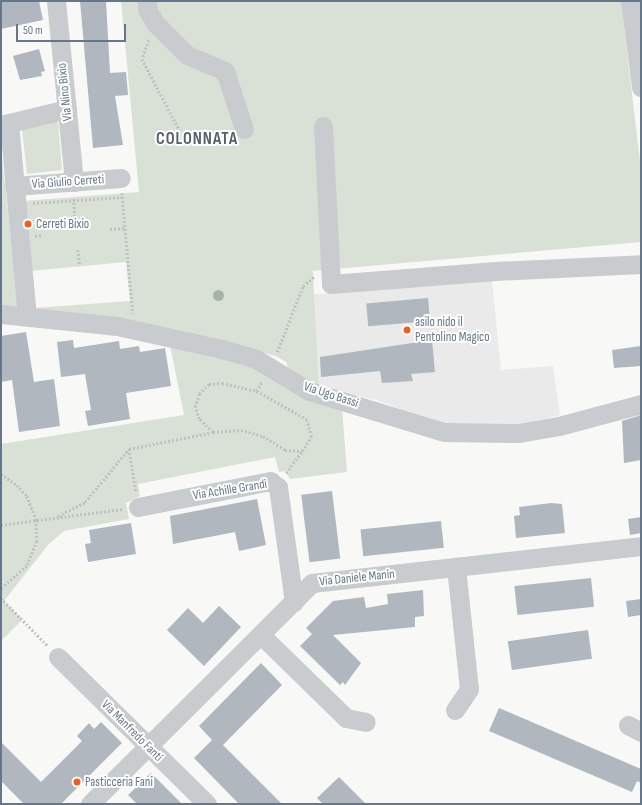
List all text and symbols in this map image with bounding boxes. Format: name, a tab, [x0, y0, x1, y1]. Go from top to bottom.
scale bar	[18, 16, 128, 42]
text: 50 m	[23, 23, 43, 38]
street label: Via Nino Bixio	[54, 62, 76, 122]
district label: COLONNATA	[156, 130, 238, 150]
street label: Via Giulio Cerreti	[31, 172, 105, 192]
place label: Cerreti Bixio	[36, 216, 89, 232]
marker: Cerreti Bixio	[23, 219, 33, 229]
place label: asilo nido il Pentolino Magico	[415, 315, 490, 346]
marker: asilo nido il Pentolino Magico	[402, 325, 412, 335]
street label: Via Ugo Bassi	[302, 379, 360, 411]
street label: Via Achille Grandi	[192, 476, 268, 504]
street label: Via Daniele Manin	[318, 566, 396, 590]
street label: Via Manfredo Fanti	[98, 697, 166, 765]
place label: Pasticceria Fani	[85, 774, 153, 790]
marker: Pasticceria Fani	[72, 777, 82, 787]

